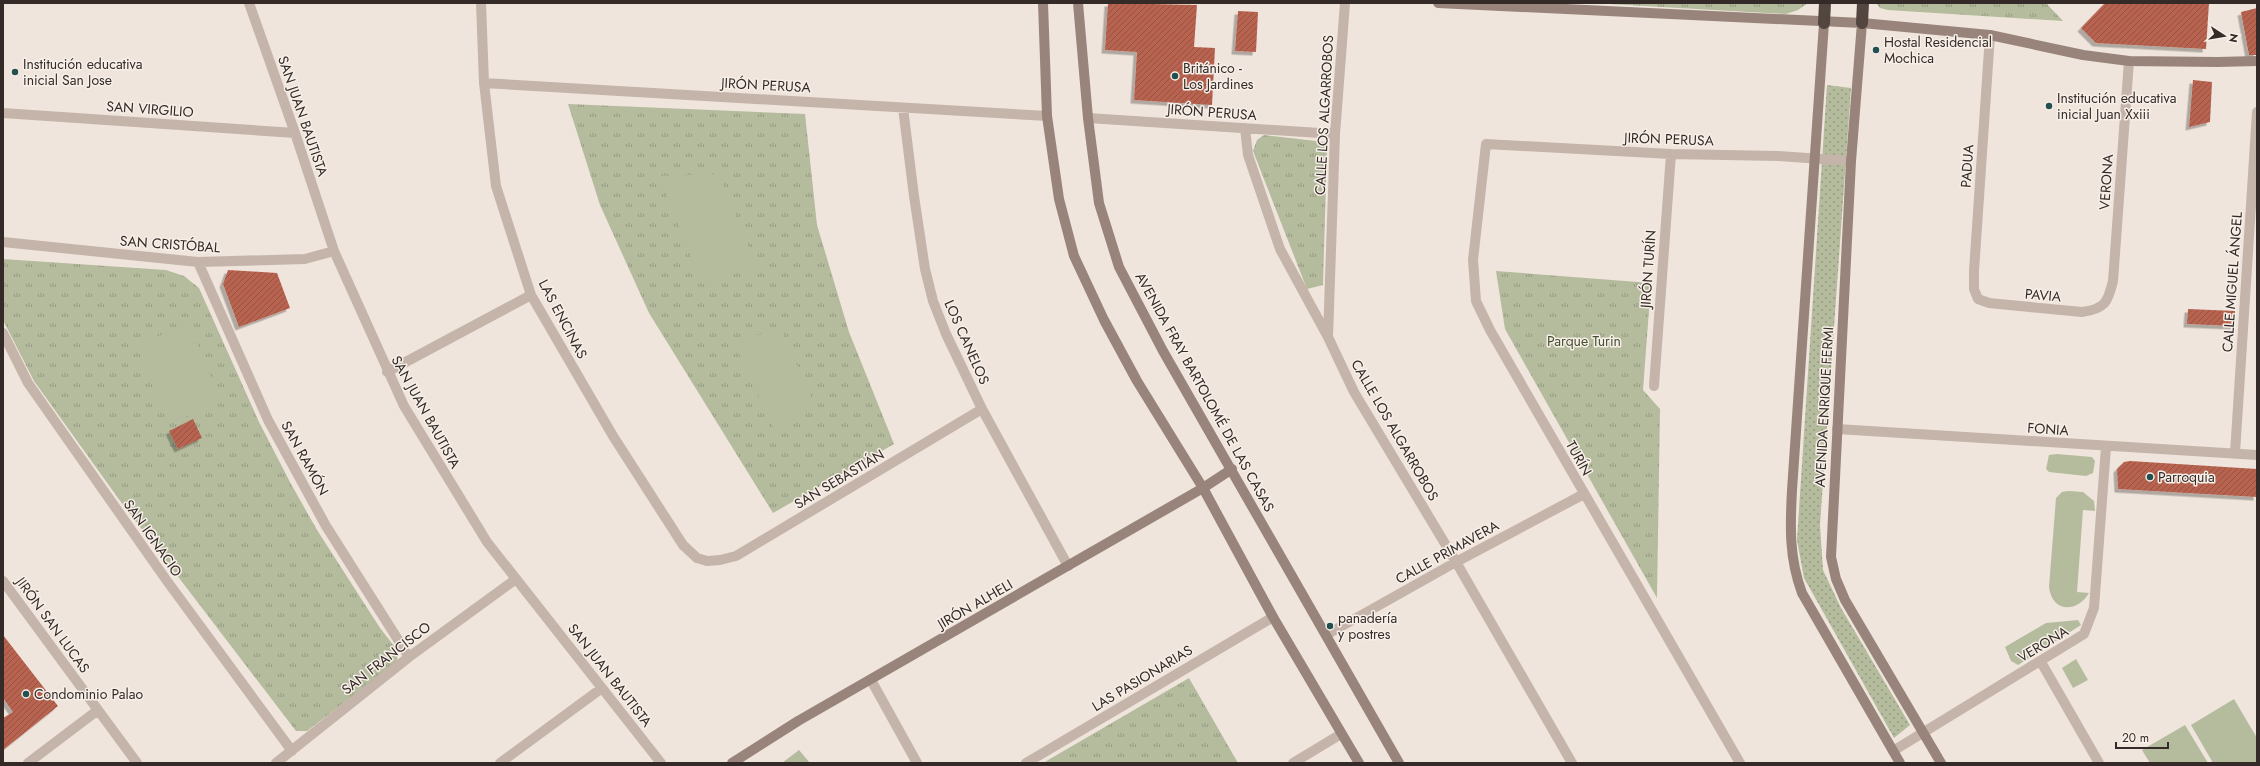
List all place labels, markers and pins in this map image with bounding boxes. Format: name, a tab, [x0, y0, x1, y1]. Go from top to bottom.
place label: Hostal Residencial Mochica	[1884, 32, 1992, 68]
marker: Hostal Residencial Mochica	[1871, 45, 1881, 55]
place label: Institución educativa inicial San Jose	[23, 54, 143, 90]
place label: Británico - Los Jardines	[1183, 58, 1254, 94]
marker: Institución educativa inicial San Jose	[10, 67, 20, 77]
marker: Británico - Los Jardines	[1170, 71, 1180, 81]
place label: Institución educativa inicial Juan Xxiii	[2057, 88, 2177, 124]
marker: Institución educativa inicial Juan Xxiii	[2044, 101, 2054, 111]
place label: Parroquia	[2158, 467, 2215, 487]
marker: Parroquia	[2145, 472, 2155, 482]
place label: panadería y postres	[1338, 608, 1397, 644]
marker: panadería y postres	[1325, 621, 1335, 631]
place label: Condominio Palao	[34, 684, 144, 704]
marker: Condominio Palao	[21, 689, 31, 699]

